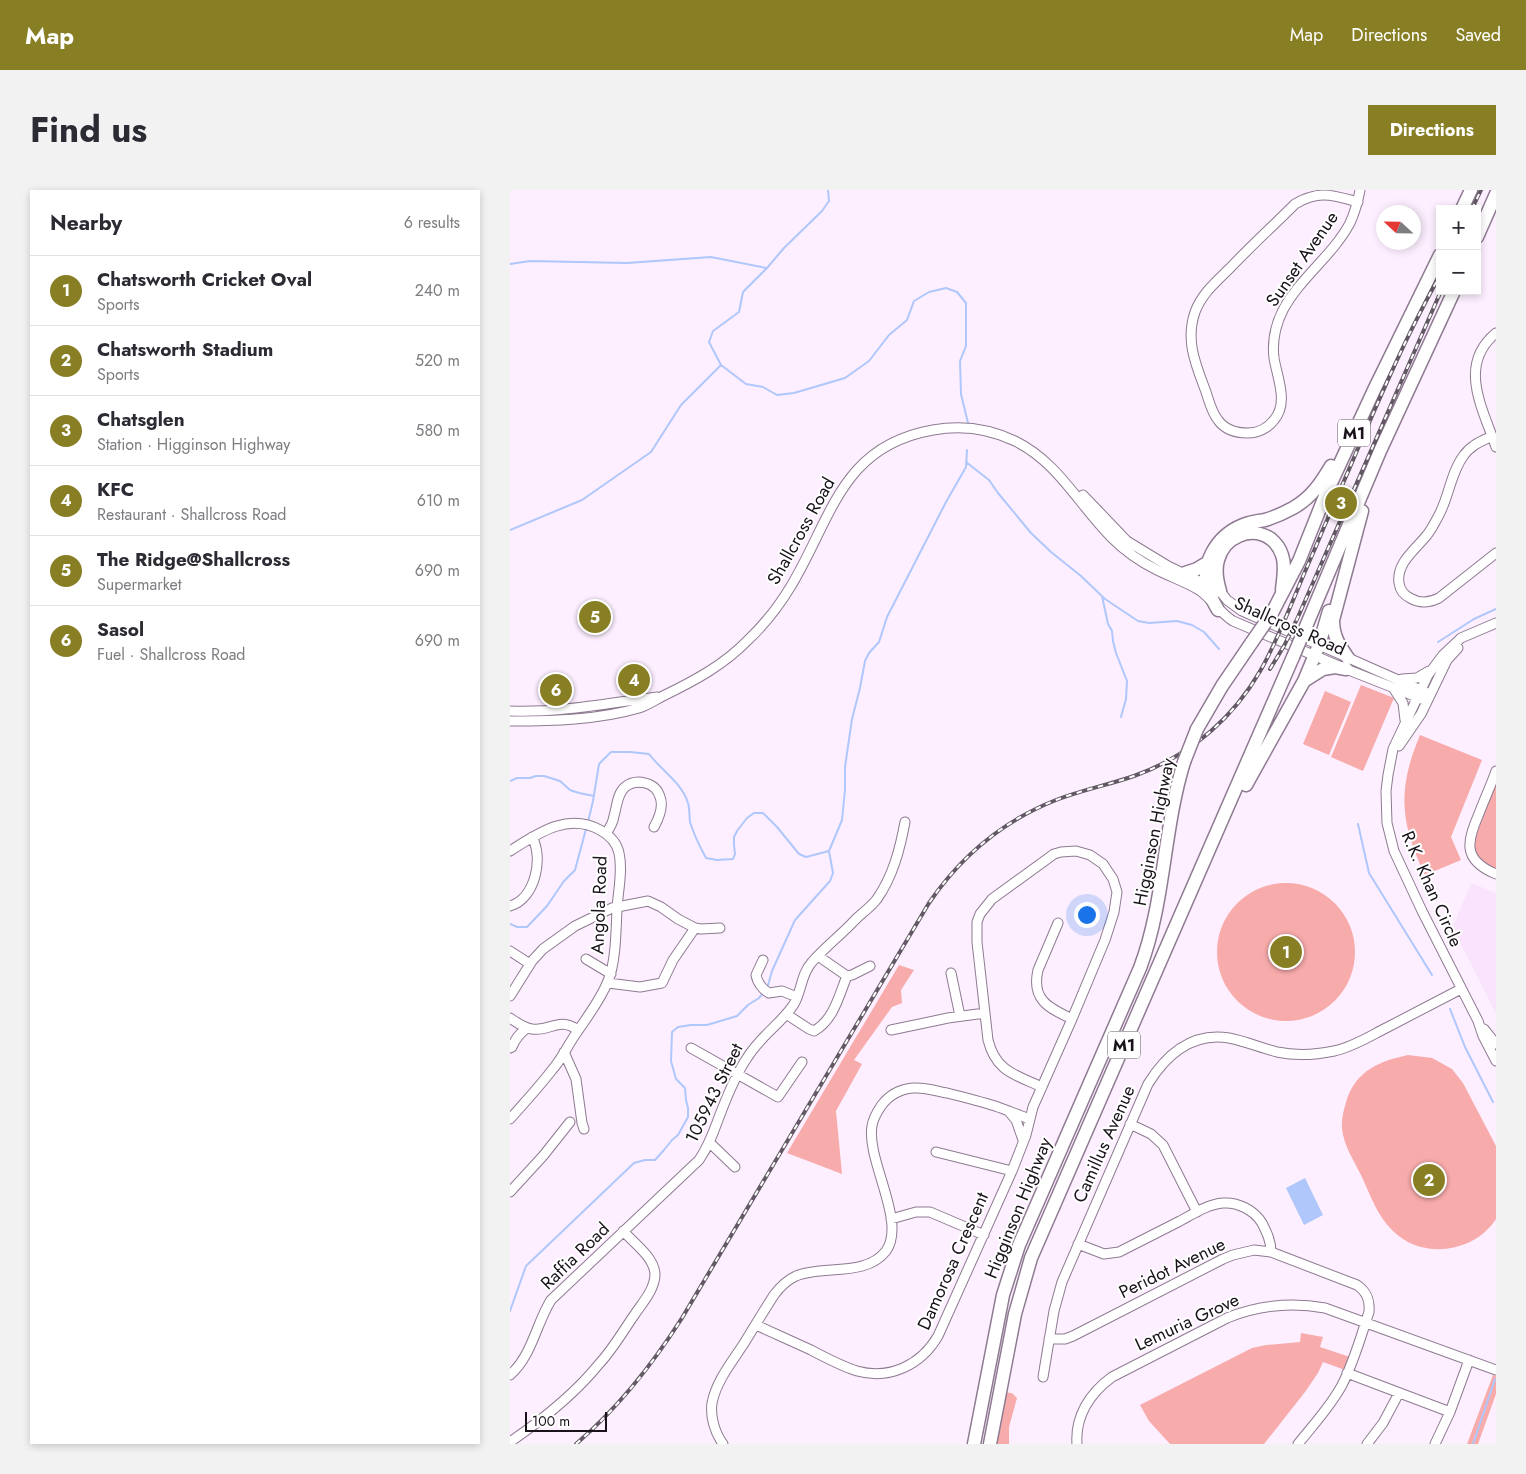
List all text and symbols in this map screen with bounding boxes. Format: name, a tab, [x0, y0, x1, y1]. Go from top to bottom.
text: Map	[25, 18, 74, 53]
text: Map	[1290, 22, 1323, 48]
text: Directions	[1351, 22, 1427, 48]
text: Saved	[1455, 22, 1501, 48]
text: Find us	[30, 105, 147, 155]
button: Directions	[1368, 105, 1496, 155]
north arrow	[1376, 205, 1421, 250]
map controls	[1436, 205, 1481, 295]
button: +	[1436, 205, 1481, 250]
street label: Sunset Avenue	[1259, 206, 1345, 312]
text: Nearby	[50, 208, 122, 238]
text: 6 results	[404, 211, 460, 234]
button: −	[1436, 250, 1481, 295]
text: Chatsworth Cricket Oval	[97, 266, 312, 293]
text: 1	[62, 279, 70, 302]
text: 240 m	[415, 279, 460, 302]
text: Sports	[97, 293, 139, 316]
text: Chatsworth Stadium	[97, 336, 273, 363]
text: 2	[61, 349, 71, 372]
text: 520 m	[415, 349, 460, 372]
text: Sports	[97, 363, 139, 386]
text: Chatsglen	[97, 406, 185, 433]
text: 3	[61, 419, 71, 442]
text: 580 m	[415, 419, 460, 442]
road number: M1	[1338, 420, 1370, 446]
text: Station · Higginson Highway	[97, 433, 290, 456]
street label: Shallcross Road	[761, 473, 841, 589]
text: KFC	[97, 476, 134, 503]
pin: 3	[1325, 484, 1357, 522]
text: 4	[60, 489, 72, 512]
text: 610 m	[417, 489, 460, 512]
text: Restaurant · Shallcross Road	[97, 503, 286, 526]
text: The Ridge@Shallcross	[97, 546, 290, 573]
text: 5	[61, 559, 71, 582]
text: 690 m	[415, 559, 460, 582]
text: Supermarket	[97, 573, 182, 596]
street label: Shallcross Road	[1230, 590, 1350, 662]
pin: 5	[579, 598, 611, 636]
text: Sasol	[97, 616, 144, 643]
text: 6	[61, 629, 71, 652]
text: 690 m	[415, 629, 460, 652]
text: Fuel · Shallcross Road	[97, 643, 245, 666]
pin: 4	[618, 661, 650, 699]
pin: 6	[540, 671, 572, 709]
street label: Higginson Highway	[1127, 756, 1181, 908]
street label: R.K. Khan Circle	[1395, 827, 1469, 951]
street label: Angola Road	[584, 855, 614, 955]
your location	[1074, 902, 1100, 928]
pin: 1	[1270, 933, 1302, 971]
road number: M1	[1108, 1032, 1140, 1058]
street label: 105943 Street	[679, 1038, 750, 1147]
street label: Camillus Avenue	[1066, 1081, 1142, 1207]
street label: Higginson Highway	[978, 1134, 1058, 1282]
pin: 2	[1413, 1161, 1445, 1199]
street label: Damorosa Crescent	[911, 1187, 995, 1334]
street label: Raffia Road	[535, 1217, 615, 1295]
street label: Peridot Avenue	[1114, 1231, 1230, 1305]
street label: Lemuria Grove	[1131, 1287, 1243, 1357]
scale bar	[525, 1409, 608, 1432]
text: 100 m	[532, 1411, 570, 1431]

